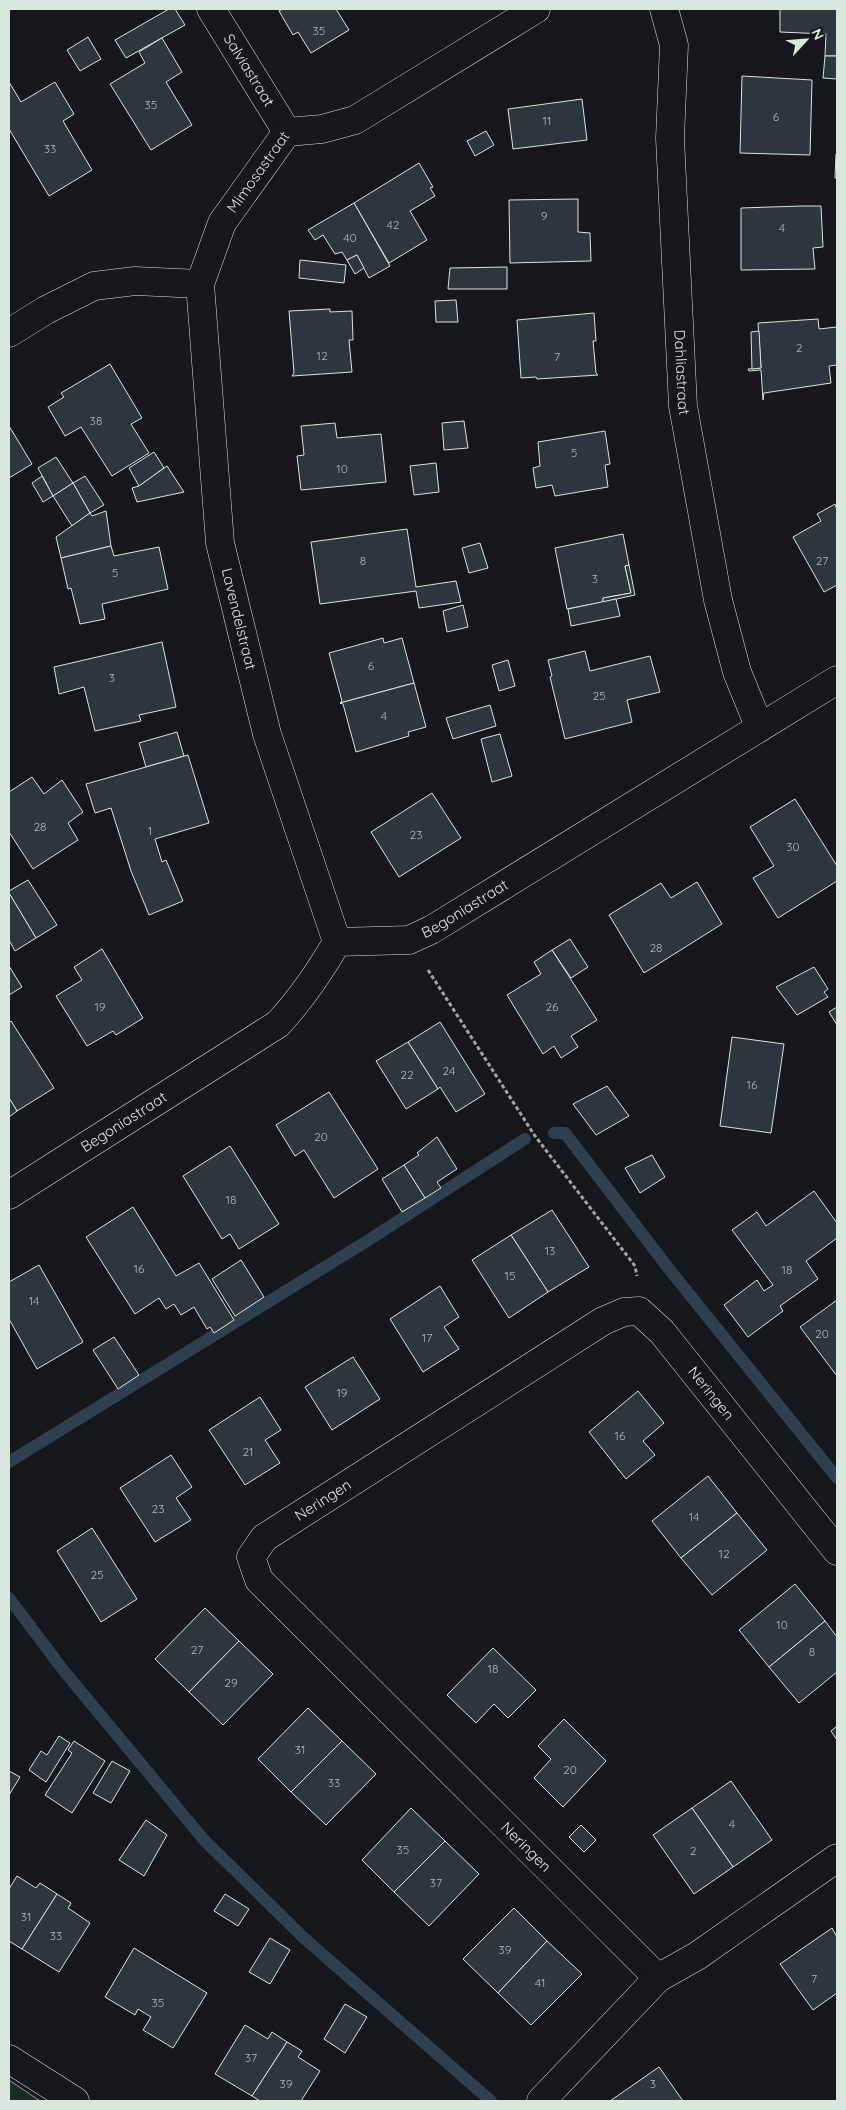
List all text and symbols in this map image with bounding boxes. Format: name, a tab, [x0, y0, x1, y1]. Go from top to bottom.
north arrow	[781, 15, 831, 65]
house number: 35	[313, 23, 325, 38]
text: N	[807, 26, 828, 43]
street label: Salviastraat	[220, 30, 279, 110]
house number: 35	[145, 97, 157, 112]
house number: 6	[773, 109, 780, 124]
house number: 11	[543, 113, 551, 128]
street label: Mimosastraat	[222, 127, 294, 216]
house number: 33	[44, 141, 56, 156]
house number: 9	[541, 208, 548, 223]
house number: 42	[387, 217, 400, 232]
house number: 4	[779, 220, 785, 235]
house number: 40	[343, 230, 357, 245]
street label: Dahliastraat	[670, 329, 694, 416]
house number: 2	[796, 340, 803, 355]
house number: 12	[316, 348, 328, 363]
house number: 7	[554, 349, 560, 364]
house number: 38	[90, 413, 102, 428]
house number: 5	[571, 445, 577, 460]
house number: 10	[336, 461, 348, 476]
house number: 8	[360, 553, 366, 568]
house number: 27	[816, 553, 828, 568]
house number: 5	[112, 565, 118, 580]
street label: Lavendelstraat	[218, 566, 261, 672]
house number: 3	[592, 571, 598, 586]
house number: 6	[368, 658, 375, 673]
house number: 3	[109, 670, 115, 685]
house number: 25	[592, 688, 606, 703]
house number: 4	[381, 708, 387, 723]
house number: 28	[33, 819, 47, 834]
house number: 1	[148, 823, 152, 838]
house number: 23	[410, 827, 422, 842]
house number: 30	[786, 839, 800, 854]
street label: Begoniastraat	[418, 875, 512, 942]
house number: 28	[649, 940, 663, 955]
house number: 19	[94, 999, 106, 1014]
house number: 26	[545, 999, 559, 1014]
house number: 24	[443, 1063, 455, 1078]
house number: 22	[400, 1067, 414, 1082]
house number: 16	[747, 1077, 758, 1092]
street label: Begoniastraat	[77, 1087, 170, 1156]
house number: 20	[314, 1129, 328, 1144]
house number: 18	[226, 1192, 236, 1207]
house number: 13	[545, 1243, 555, 1258]
house number: 16	[134, 1261, 145, 1276]
house number: 18	[782, 1262, 792, 1277]
house number: 15	[505, 1268, 515, 1283]
house number: 14	[29, 1293, 39, 1308]
house number: 20	[815, 1326, 829, 1341]
house number: 17	[422, 1330, 432, 1345]
street label: Neringen	[684, 1362, 739, 1424]
house number: 19	[336, 1385, 348, 1400]
house number: 16	[615, 1428, 626, 1443]
house number: 21	[242, 1444, 254, 1459]
street label: Neringen	[291, 1475, 355, 1525]
house number: 23	[152, 1501, 164, 1516]
house number: 14	[689, 1509, 699, 1524]
house number: 12	[718, 1546, 730, 1561]
house number: 25	[90, 1567, 104, 1582]
house number: 10	[776, 1617, 788, 1632]
house number: 27	[191, 1642, 203, 1657]
house number: 8	[809, 1644, 815, 1659]
house number: 18	[488, 1661, 498, 1676]
house number: 29	[224, 1675, 238, 1690]
house number: 31	[295, 1742, 305, 1757]
house number: 20	[563, 1762, 577, 1777]
house number: 33	[328, 1775, 340, 1790]
house number: 4	[729, 1816, 735, 1831]
street label: Neringen	[497, 1818, 555, 1876]
house number: 35	[397, 1842, 409, 1857]
house number: 2	[690, 1843, 697, 1858]
house number: 37	[430, 1875, 442, 1890]
house number: 31	[21, 1909, 31, 1924]
house number: 33	[50, 1928, 62, 1943]
house number: 39	[499, 1942, 512, 1957]
house number: 7	[811, 1971, 817, 1986]
house number: 41	[535, 1975, 545, 1990]
house number: 35	[152, 1995, 164, 2010]
house number: 37	[245, 2050, 257, 2065]
house number: 39	[280, 2076, 293, 2091]
house number: 3	[650, 2076, 656, 2091]

